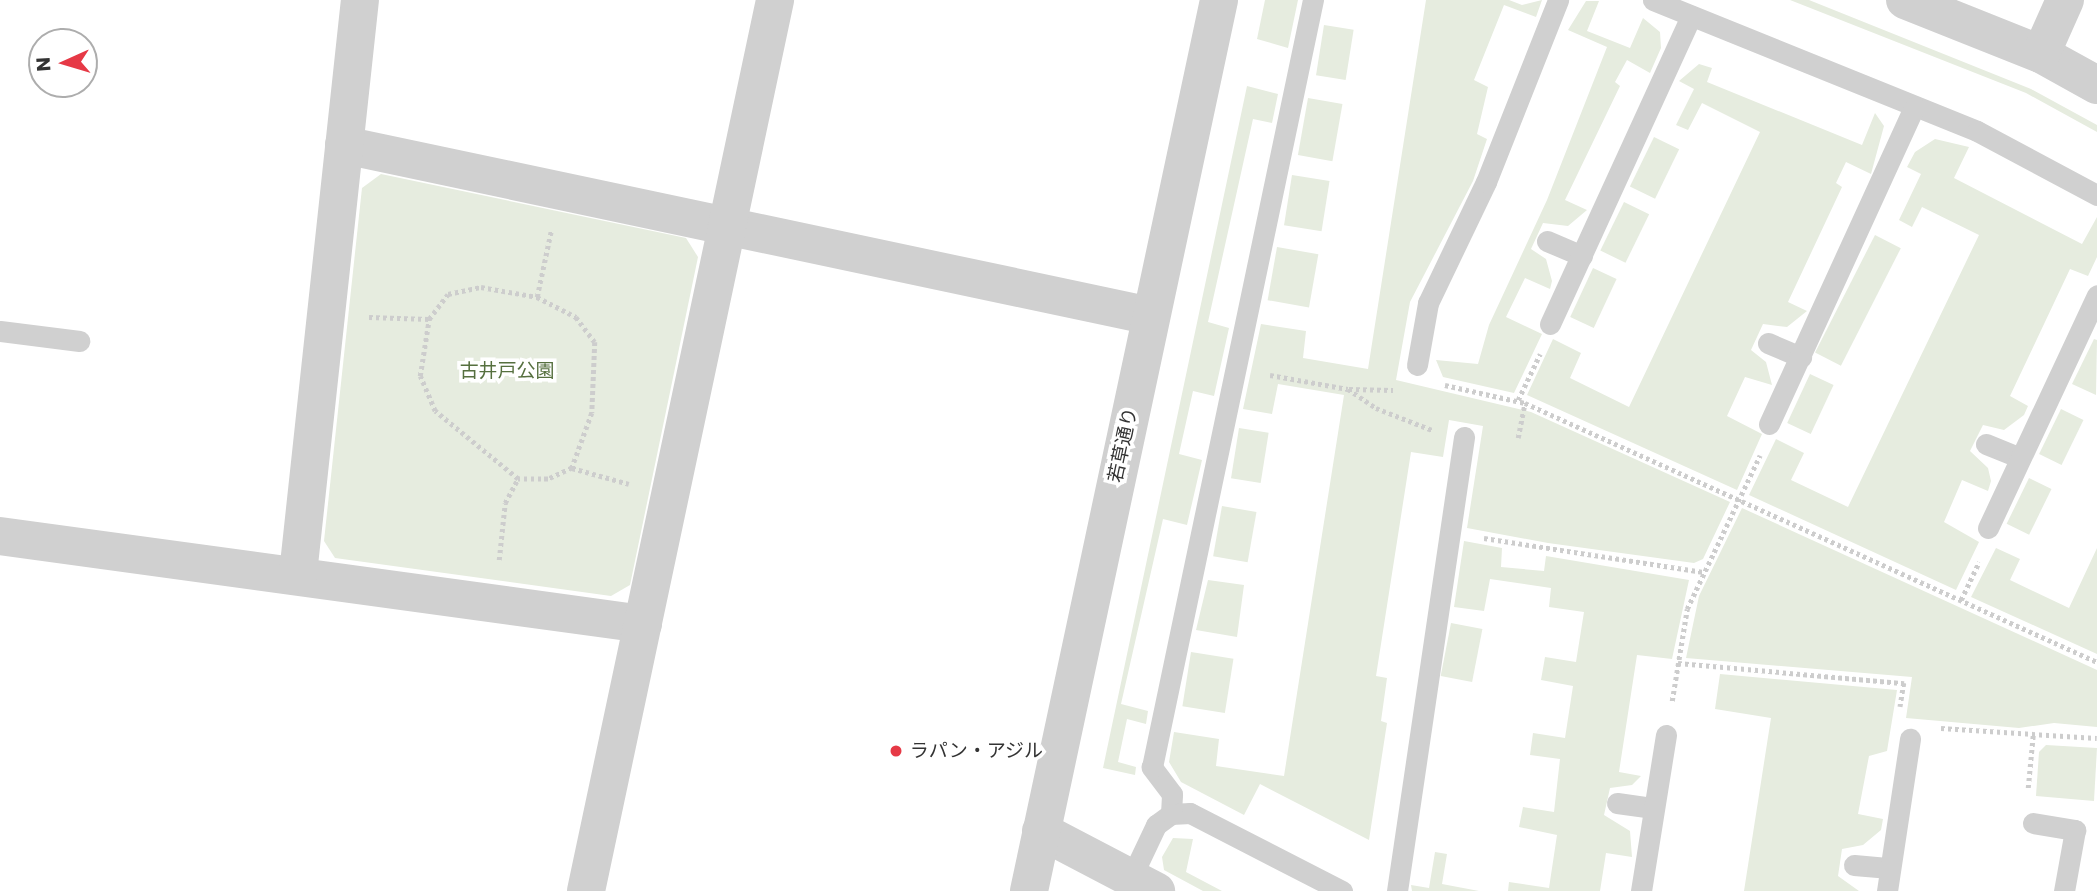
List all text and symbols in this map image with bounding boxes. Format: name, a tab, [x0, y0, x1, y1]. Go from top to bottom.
north arrow	[28, 28, 98, 98]
text: N	[30, 56, 58, 72]
park label: 古井戸公園	[460, 360, 554, 382]
street label: 若草通り	[1104, 405, 1142, 485]
place label: ラパン・アジル	[910, 740, 1043, 762]
marker: ラパン・アジル	[888, 743, 904, 759]

